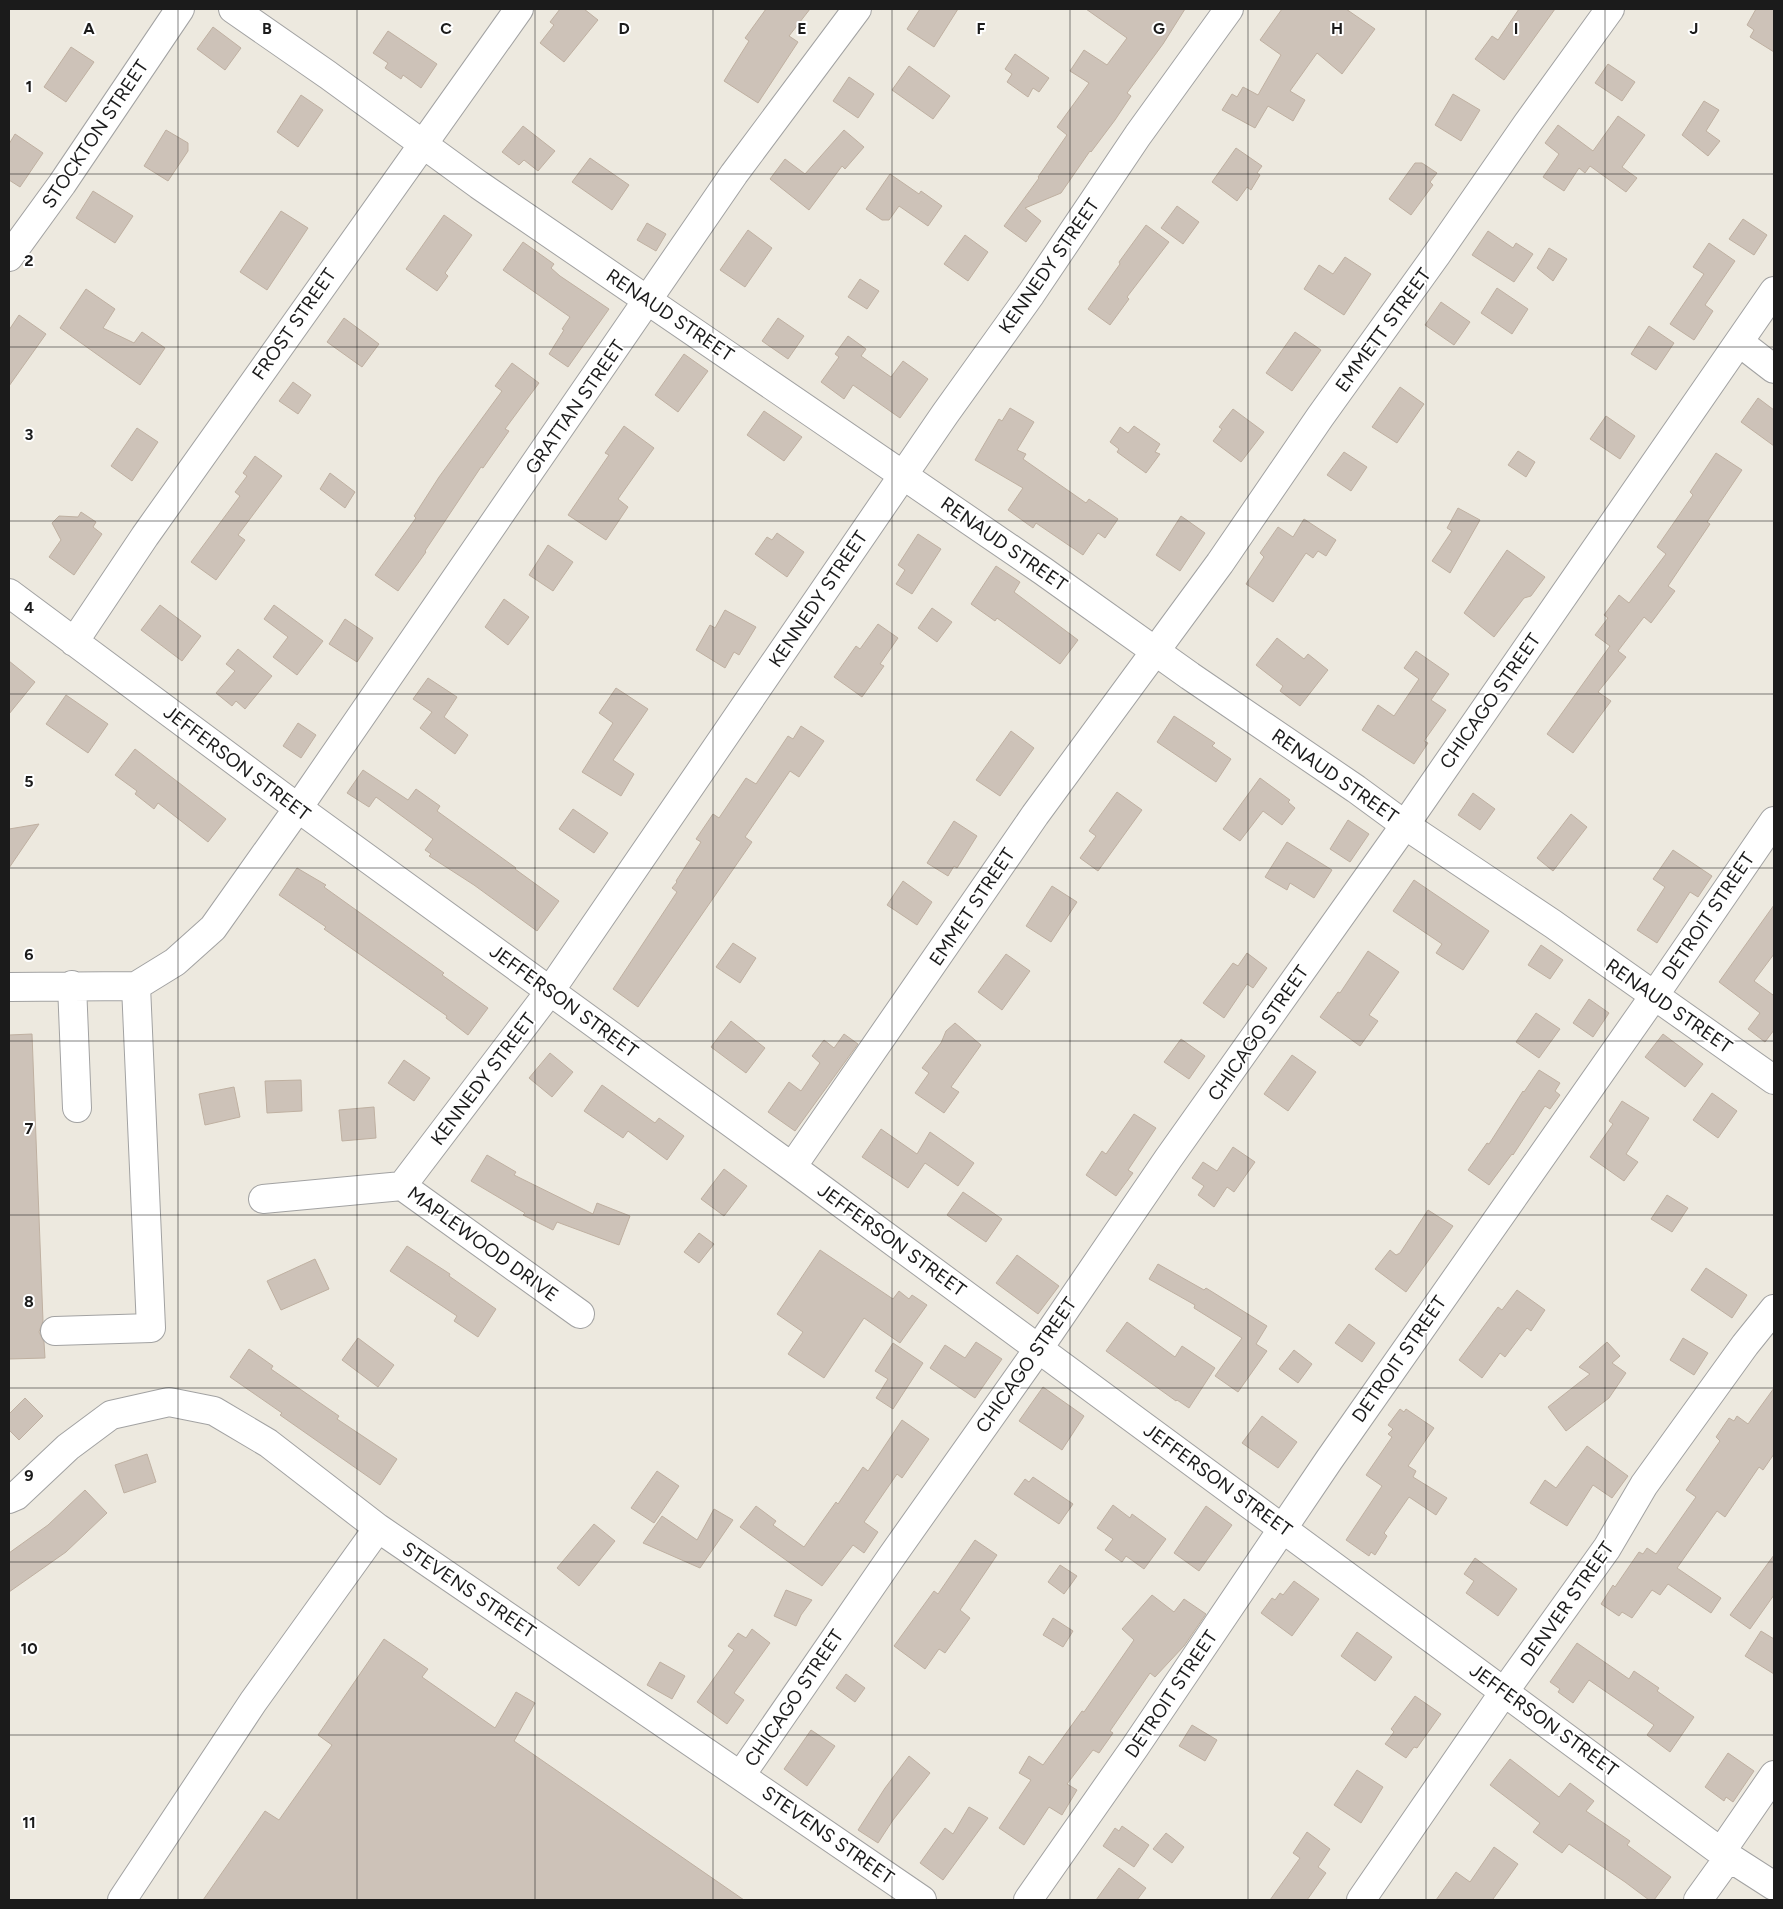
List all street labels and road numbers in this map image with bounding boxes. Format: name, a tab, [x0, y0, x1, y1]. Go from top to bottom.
street label: STOCKTON STREET	[37, 55, 153, 212]
street label: KENNEDY STREET	[994, 194, 1104, 338]
street label: FROST STREET	[247, 263, 341, 384]
street label: EMMETT STREET	[1330, 263, 1436, 396]
street label: RENAUD STREET	[602, 264, 739, 366]
street label: GRATTAN STREET	[520, 335, 630, 478]
street label: RENAUD STREET	[936, 492, 1072, 596]
street label: KENNEDY STREET	[764, 526, 872, 672]
street label: CHICAGO STREET	[1435, 628, 1546, 773]
street label: JEFFERSON STREET	[159, 700, 315, 826]
street label: RENAUD STREET	[1267, 724, 1403, 828]
street label: EMMET STREET	[924, 843, 1020, 970]
street label: DETROIT STREET	[1657, 847, 1759, 984]
street label: JEFFERSON STREET	[485, 939, 643, 1063]
street label: RENAUD STREET	[1601, 954, 1737, 1058]
street label: CHICAGO STREET	[1203, 960, 1314, 1105]
street label: KENNEDY STREET	[426, 1008, 541, 1150]
street label: JEFFERSON STREET	[813, 1178, 971, 1302]
street label: MAPLEWOOD DRIVE	[403, 1181, 563, 1307]
street label: DETROIT STREET	[1347, 1291, 1451, 1427]
street label: CHICAGO STREET	[971, 1292, 1082, 1437]
street label: JEFFERSON STREET	[1139, 1418, 1297, 1542]
street label: STEVENS STREET	[398, 1537, 540, 1643]
street label: DENVER STREET	[1515, 1537, 1619, 1671]
street label: CHICAGO STREET	[740, 1625, 849, 1771]
street label: DETROIT STREET	[1120, 1625, 1222, 1762]
street label: JEFFERSON STREET	[1465, 1658, 1623, 1782]
street label: STEVENS STREET	[758, 1781, 899, 1889]

